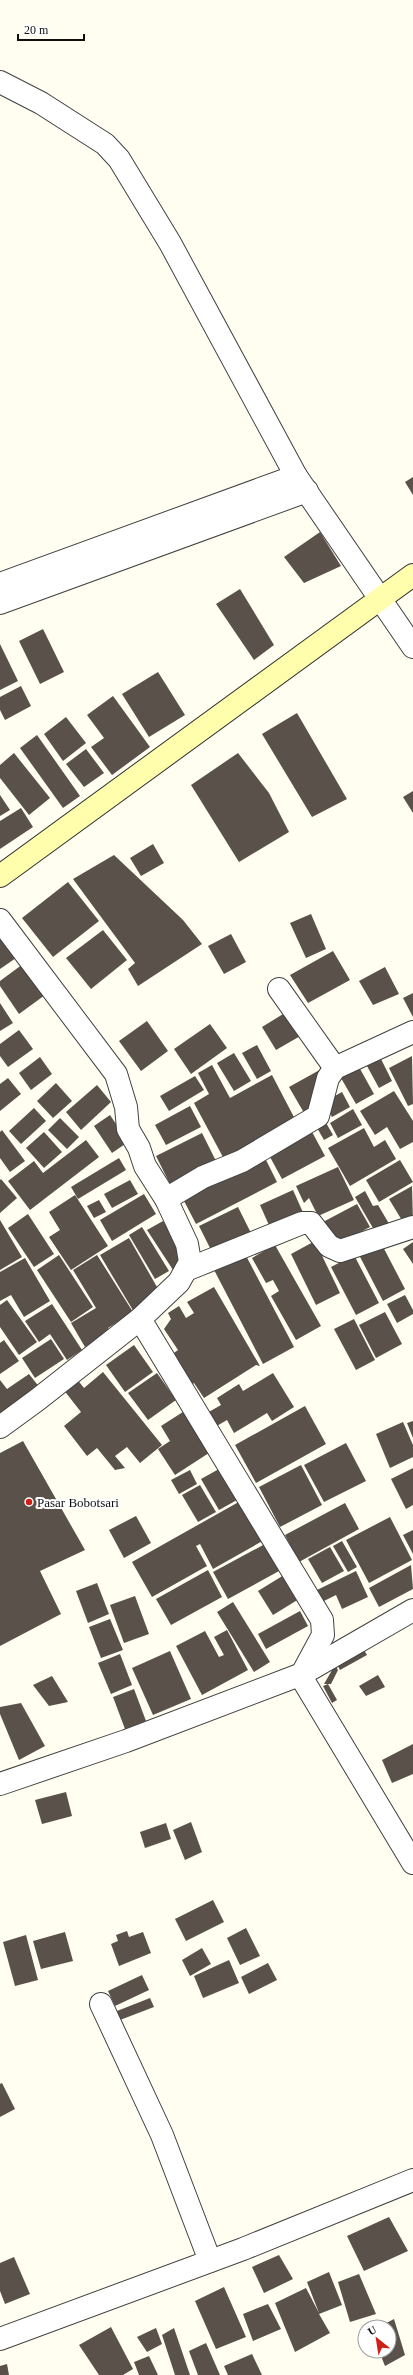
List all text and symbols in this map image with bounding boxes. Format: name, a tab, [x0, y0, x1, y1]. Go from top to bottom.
scale bar	[18, 16, 84, 42]
text: 20 m	[24, 23, 49, 37]
place label: Pasar Bobotsari	[37, 1495, 119, 1510]
marker: Pasar Bobotsari	[24, 1497, 34, 1507]
north arrow	[357, 2319, 397, 2359]
text: U	[366, 2323, 378, 2338]

